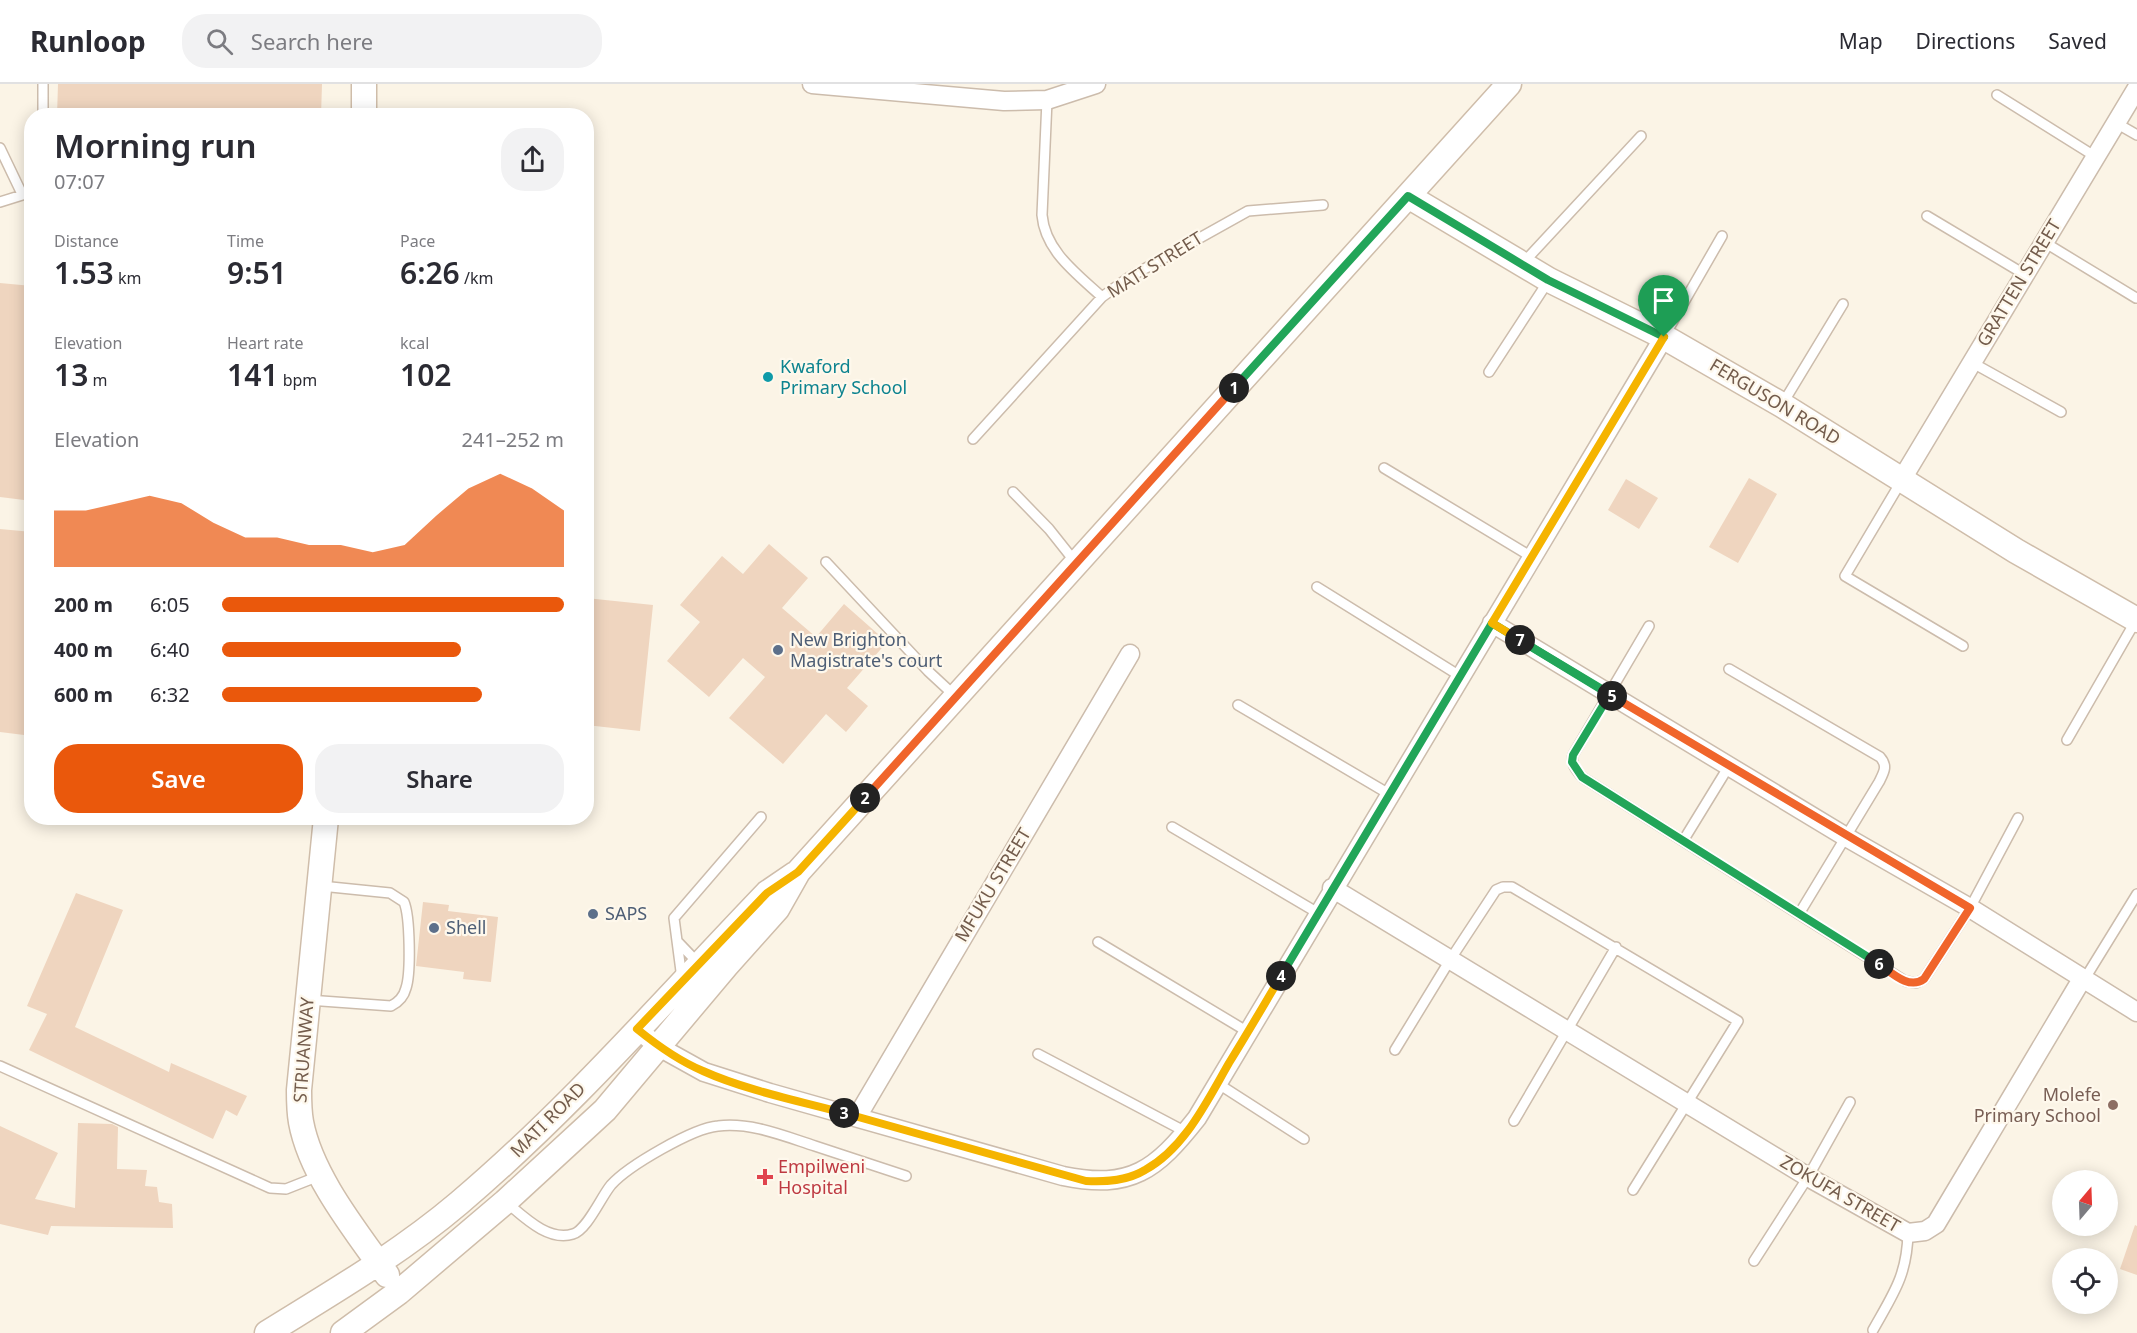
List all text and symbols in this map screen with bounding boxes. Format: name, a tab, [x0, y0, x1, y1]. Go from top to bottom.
search box	[182, 14, 602, 68]
text: Runloop	[30, 22, 146, 60]
icon: search	[203, 25, 236, 58]
text: Search here	[251, 26, 373, 56]
text: Map	[1839, 27, 1883, 55]
text: Directions	[1916, 27, 2015, 55]
text: Saved	[2048, 27, 2107, 55]
text: Morning run	[54, 123, 256, 168]
button: share	[501, 128, 564, 191]
text: 07:07	[54, 168, 105, 195]
street label: GRATTEN STREET	[1971, 214, 2066, 351]
street label: MATI STREET	[1102, 225, 1207, 303]
text: Distance	[54, 230, 119, 252]
text: Time	[227, 230, 264, 252]
text: Pace	[400, 230, 435, 252]
text: 1.53	[54, 252, 114, 293]
text: 9:51	[227, 252, 287, 293]
text: 6:26	[400, 252, 460, 293]
text: km	[114, 267, 141, 289]
text: /km	[460, 267, 493, 289]
pin	[1638, 275, 1689, 337]
icon: arrive	[1647, 284, 1680, 317]
text: Elevation	[54, 332, 122, 354]
text: Heart rate	[227, 332, 303, 354]
text: kcal	[400, 332, 429, 354]
street label: FERGUSON ROAD	[1706, 353, 1845, 450]
text: 13	[54, 354, 88, 395]
text: 141	[227, 354, 278, 395]
text: 102	[400, 354, 451, 395]
place label: Kwaford Primary School	[780, 354, 907, 399]
text: m	[88, 369, 107, 391]
text: bpm	[278, 369, 317, 391]
marker: Kwaford Primary School	[761, 370, 775, 384]
pin: 1	[1219, 373, 1249, 403]
text: 1	[1229, 377, 1239, 399]
text: Elevation	[54, 426, 139, 453]
text: 241–252 m	[461, 426, 564, 453]
text: 200 m	[54, 591, 113, 618]
text: 6:05	[150, 591, 190, 618]
pin: 7	[1505, 625, 1535, 655]
place label: New Brighton Magistrate's court	[790, 627, 943, 672]
text: 7	[1515, 629, 1525, 651]
text: 400 m	[54, 636, 113, 663]
text: 6:40	[150, 636, 190, 663]
marker: New Brighton Magistrate's court	[771, 643, 785, 657]
text: 600 m	[54, 681, 113, 708]
text: 6:32	[150, 681, 190, 708]
pin: 5	[1597, 681, 1627, 711]
text: 5	[1607, 685, 1617, 707]
button: Save	[54, 744, 303, 813]
button: Share	[315, 744, 564, 813]
pin: 2	[850, 783, 880, 813]
text: 2	[860, 787, 870, 809]
street label: MFUKU STREET	[949, 823, 1036, 946]
place label: SAPS	[605, 901, 647, 925]
marker: SAPS	[586, 907, 600, 921]
place label: Shell	[446, 915, 486, 939]
marker: Shell	[427, 921, 441, 935]
pin: 6	[1864, 949, 1894, 979]
text: 6	[1874, 953, 1884, 975]
pin: 4	[1266, 961, 1296, 991]
text: 4	[1276, 965, 1286, 987]
street label: STRUANWAY	[287, 995, 319, 1104]
street label: MATI ROAD	[505, 1077, 590, 1162]
place label: Molefe Primary School	[1974, 1082, 2101, 1127]
pin: 3	[829, 1098, 859, 1128]
marker: Molefe Primary School	[2106, 1098, 2120, 1112]
text: 3	[839, 1102, 849, 1124]
street label: ZOKUFA STREET	[1776, 1149, 1905, 1237]
place label: Empilweni Hospital	[778, 1154, 865, 1199]
marker: Empilweni Hospital	[756, 1168, 774, 1186]
north arrow	[2052, 1170, 2118, 1236]
map controls	[2052, 1170, 2118, 1314]
button: locate	[2052, 1248, 2118, 1314]

